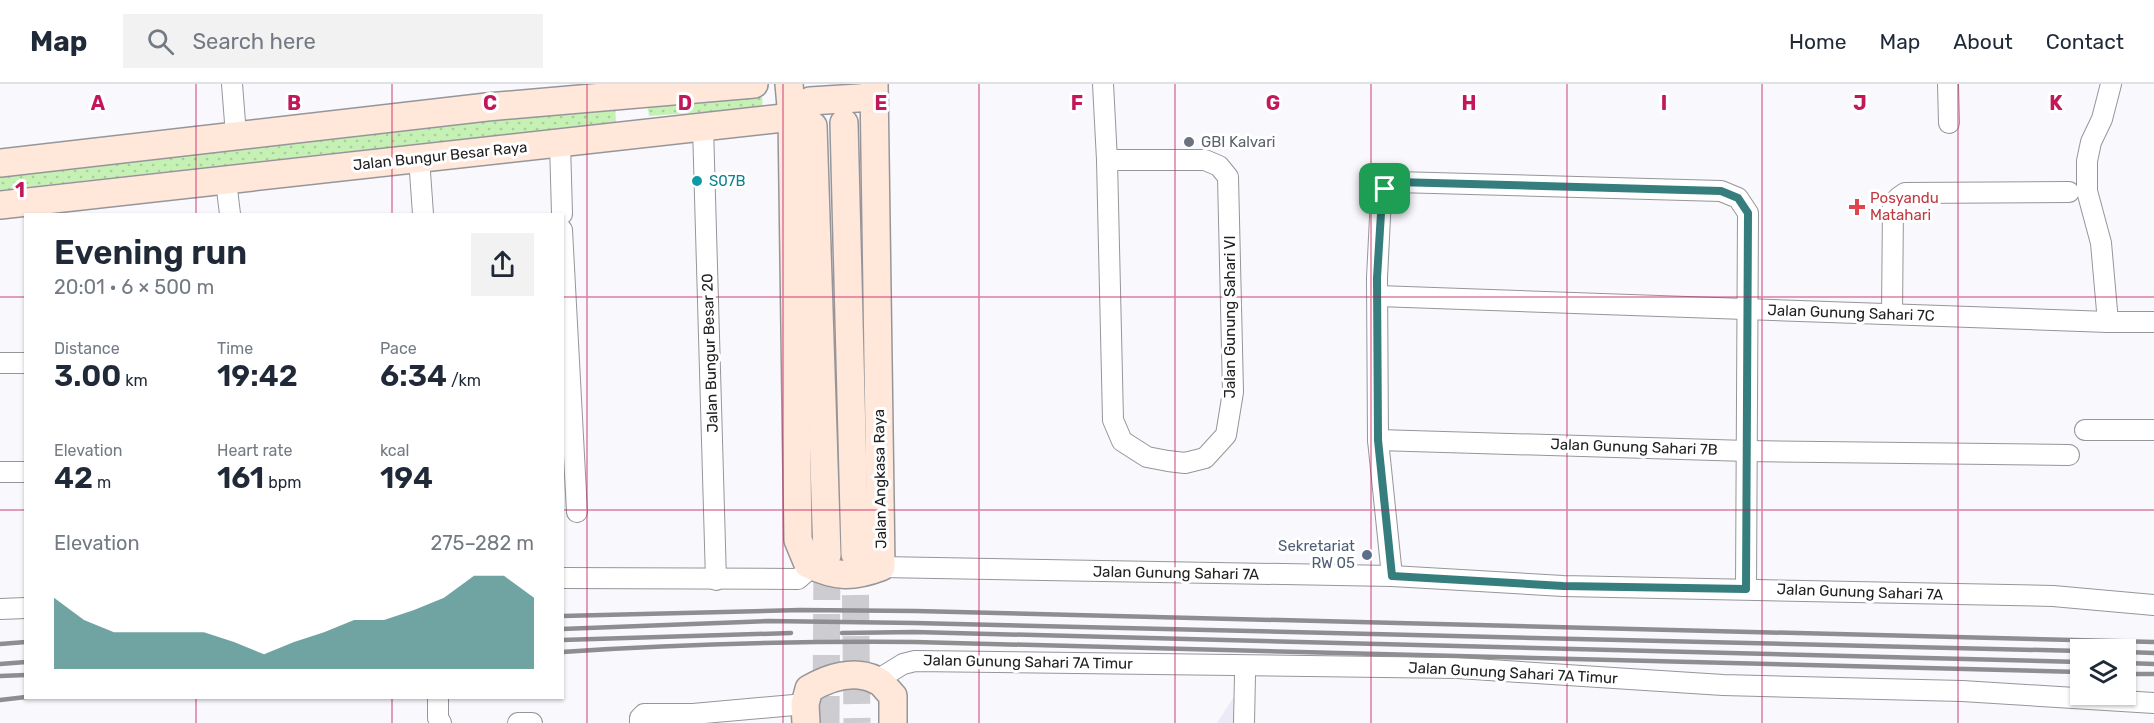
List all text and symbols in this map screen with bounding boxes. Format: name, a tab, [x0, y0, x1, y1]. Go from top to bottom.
search box	[123, 14, 543, 68]
text: Map	[30, 25, 87, 58]
icon: search	[144, 25, 177, 58]
text: Search here	[192, 28, 316, 55]
text: Home	[1789, 29, 1846, 54]
text: Map	[1879, 29, 1920, 54]
text: About	[1953, 29, 2013, 54]
text: Contact	[2046, 29, 2124, 54]
text: A	[91, 91, 106, 115]
text: B	[287, 91, 301, 115]
text: C	[483, 91, 497, 115]
text: D	[678, 91, 692, 115]
text: E	[875, 91, 887, 115]
text: F	[1071, 91, 1083, 115]
text: G	[1266, 91, 1280, 115]
text: H	[1462, 91, 1476, 115]
text: I	[1661, 91, 1667, 115]
text: J	[1853, 91, 1867, 115]
text: K	[2049, 91, 2063, 115]
place label: GBI Kalvari	[1201, 133, 1275, 151]
marker: GBI Kalvari	[1182, 135, 1196, 149]
street label: Jalan Bungur Besar Raya	[352, 138, 528, 174]
pin	[1359, 163, 1410, 214]
place label: S07B	[709, 172, 746, 190]
icon: arrive	[1368, 172, 1401, 205]
marker: S07B	[690, 174, 704, 188]
text: 1	[15, 178, 25, 202]
place label: Posyandu Matahari	[1870, 189, 1939, 224]
marker: Posyandu Matahari	[1848, 198, 1866, 216]
text: Evening run	[54, 233, 247, 272]
button: share	[471, 233, 534, 296]
street label: Jalan Gunung Sahari VI	[1221, 235, 1239, 399]
street label: Jalan Bungur Besar 20	[698, 273, 722, 433]
text: 20:01 · 6 × 500 m	[54, 275, 214, 299]
street label: Jalan Gunung Sahari 7C	[1767, 301, 1935, 325]
text: Distance	[54, 339, 120, 358]
text: Time	[217, 339, 253, 358]
text: Pace	[380, 339, 417, 358]
text: 3.00	[54, 358, 121, 394]
text: 19:42	[217, 358, 298, 394]
text: 6:34	[380, 358, 447, 394]
text: km	[121, 371, 148, 390]
text: /km	[447, 371, 481, 390]
street label: Jalan Angkasa Raya	[870, 409, 890, 549]
street label: Jalan Gunung Sahari 7B	[1550, 435, 1718, 459]
text: Elevation	[54, 441, 123, 460]
text: Heart rate	[217, 441, 292, 460]
text: kcal	[380, 441, 409, 460]
text: 42	[54, 460, 93, 496]
text: 161	[217, 460, 264, 496]
text: 194	[380, 460, 433, 496]
text: m	[93, 473, 111, 492]
text: bpm	[264, 473, 301, 492]
text: Elevation	[54, 531, 140, 555]
text: 275–282 m	[431, 531, 534, 555]
place label: Sekretariat RW 05	[1278, 537, 1355, 572]
marker: Sekretariat RW 05	[1360, 548, 1374, 562]
street label: Jalan Gunung Sahari 7A	[1093, 563, 1259, 583]
street label: Jalan Gunung Sahari 7A	[1776, 580, 1944, 604]
map controls	[2070, 639, 2136, 705]
button: layers	[2070, 639, 2136, 705]
street label: Jalan Gunung Sahari 7A Timur	[923, 651, 1133, 673]
street label: Jalan Gunung Sahari 7A Timur	[1408, 659, 1619, 687]

